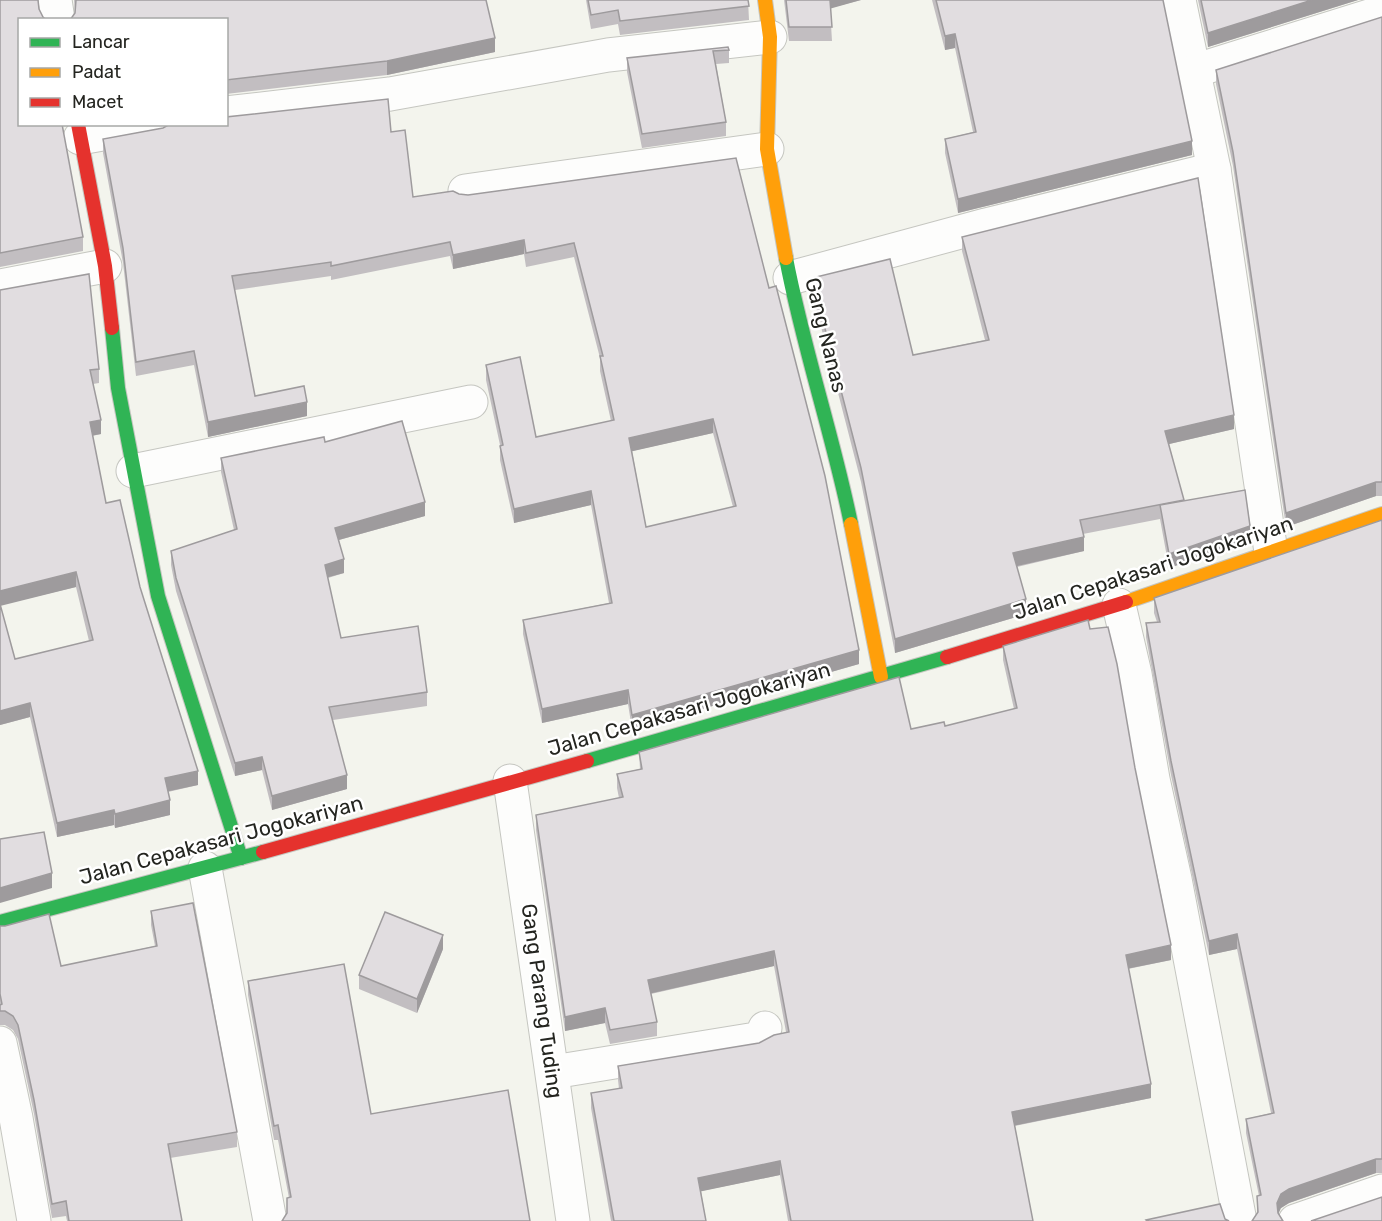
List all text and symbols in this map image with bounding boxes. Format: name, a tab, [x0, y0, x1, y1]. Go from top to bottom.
legend	[18, 18, 228, 126]
text: Lancar	[72, 31, 130, 53]
text: Padat	[72, 61, 121, 83]
text: Macet	[72, 91, 123, 113]
street label: Gang Nanas	[800, 275, 853, 395]
street label: Jalan Cepakasari Jogokariyan	[1010, 510, 1296, 625]
street label: Jalan Cepakasari Jogokariyan	[545, 656, 833, 761]
street label: Jalan Cepakasari Jogokariyan	[76, 790, 365, 889]
street label: Gang Parang Tuding	[516, 902, 569, 1100]

